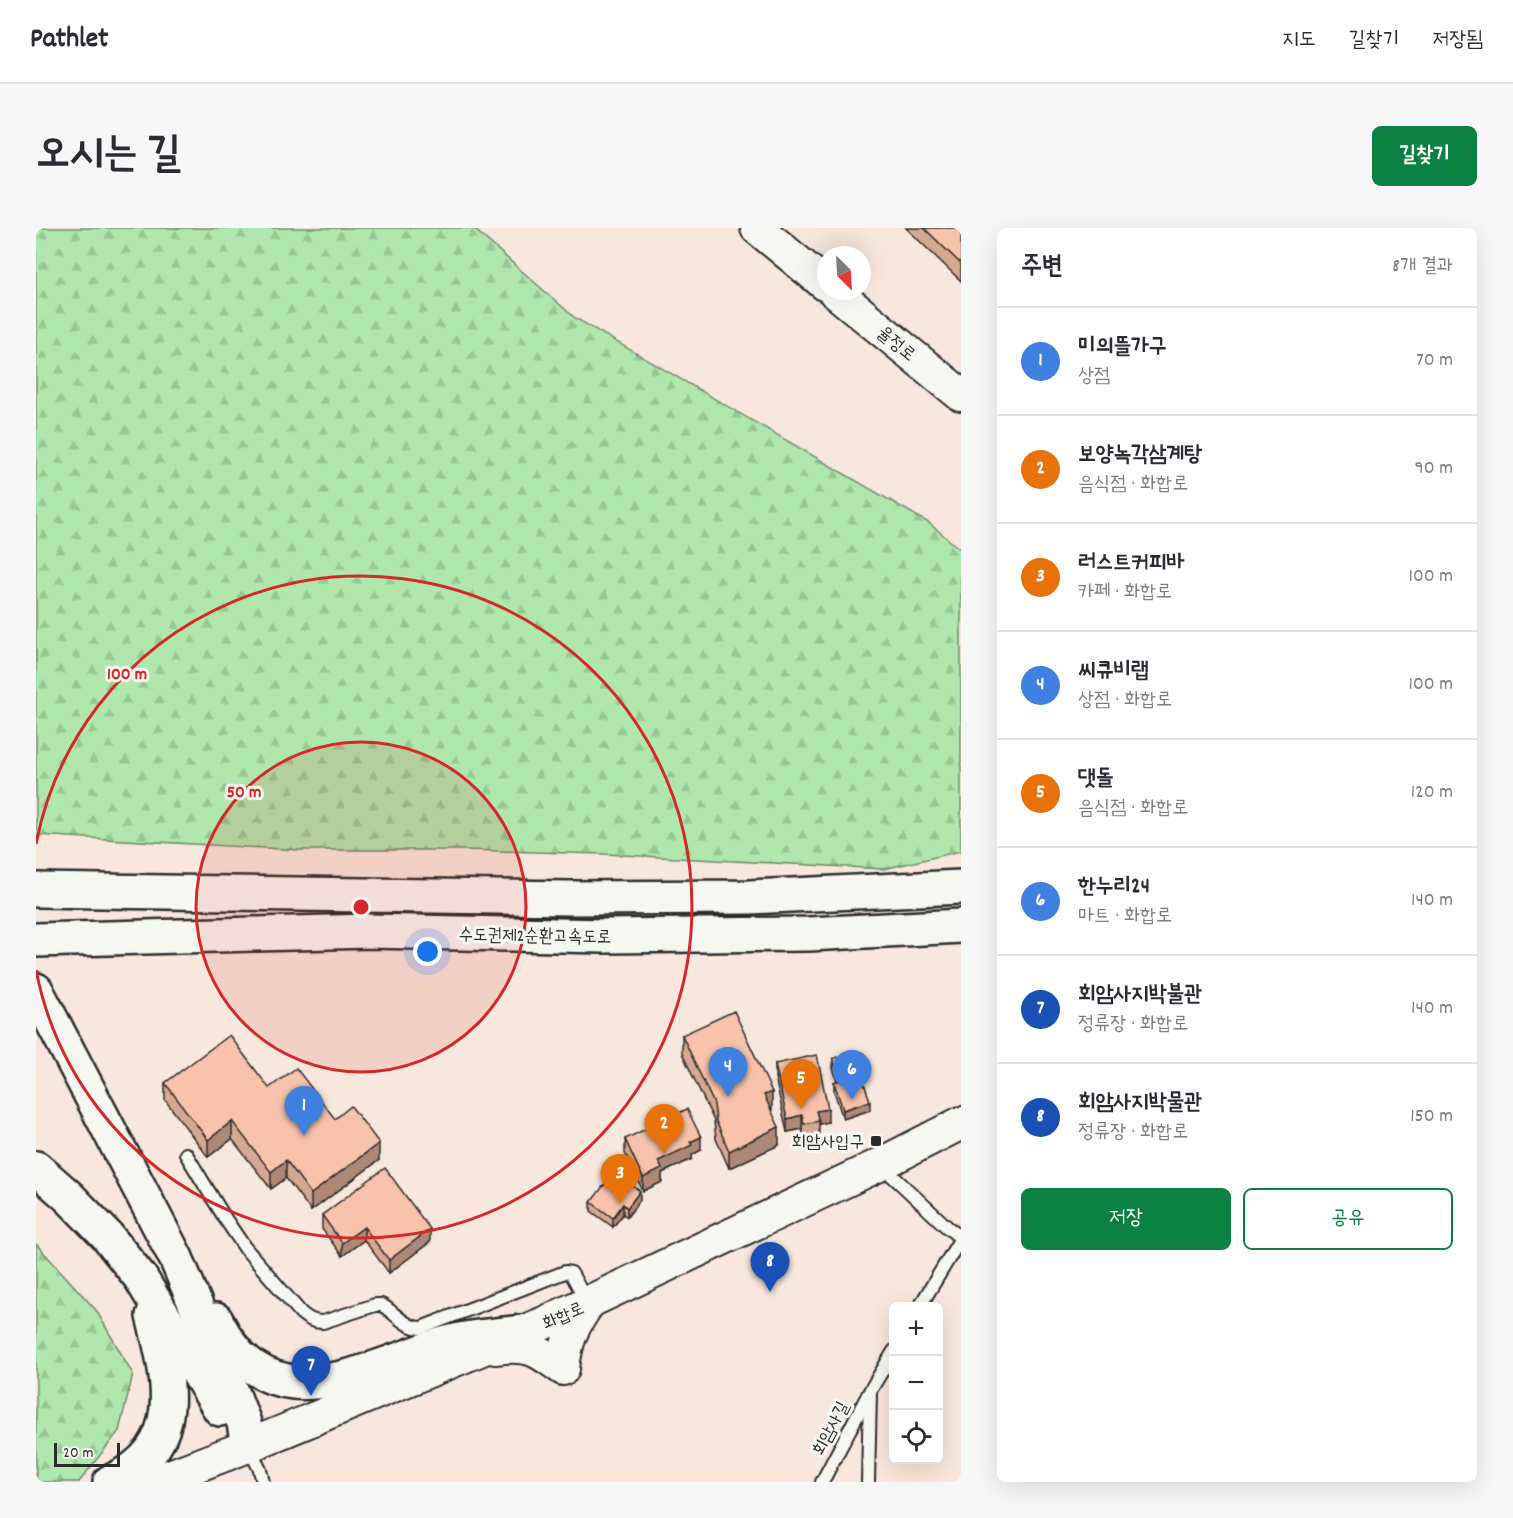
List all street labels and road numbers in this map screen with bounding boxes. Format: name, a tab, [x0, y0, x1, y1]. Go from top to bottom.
street label: 율정로	[871, 322, 920, 368]
street label: 수도권제2순환고속도로	[458, 924, 612, 951]
street label: 화합로	[539, 1297, 589, 1338]
street label: 회암사길	[808, 1397, 857, 1461]

